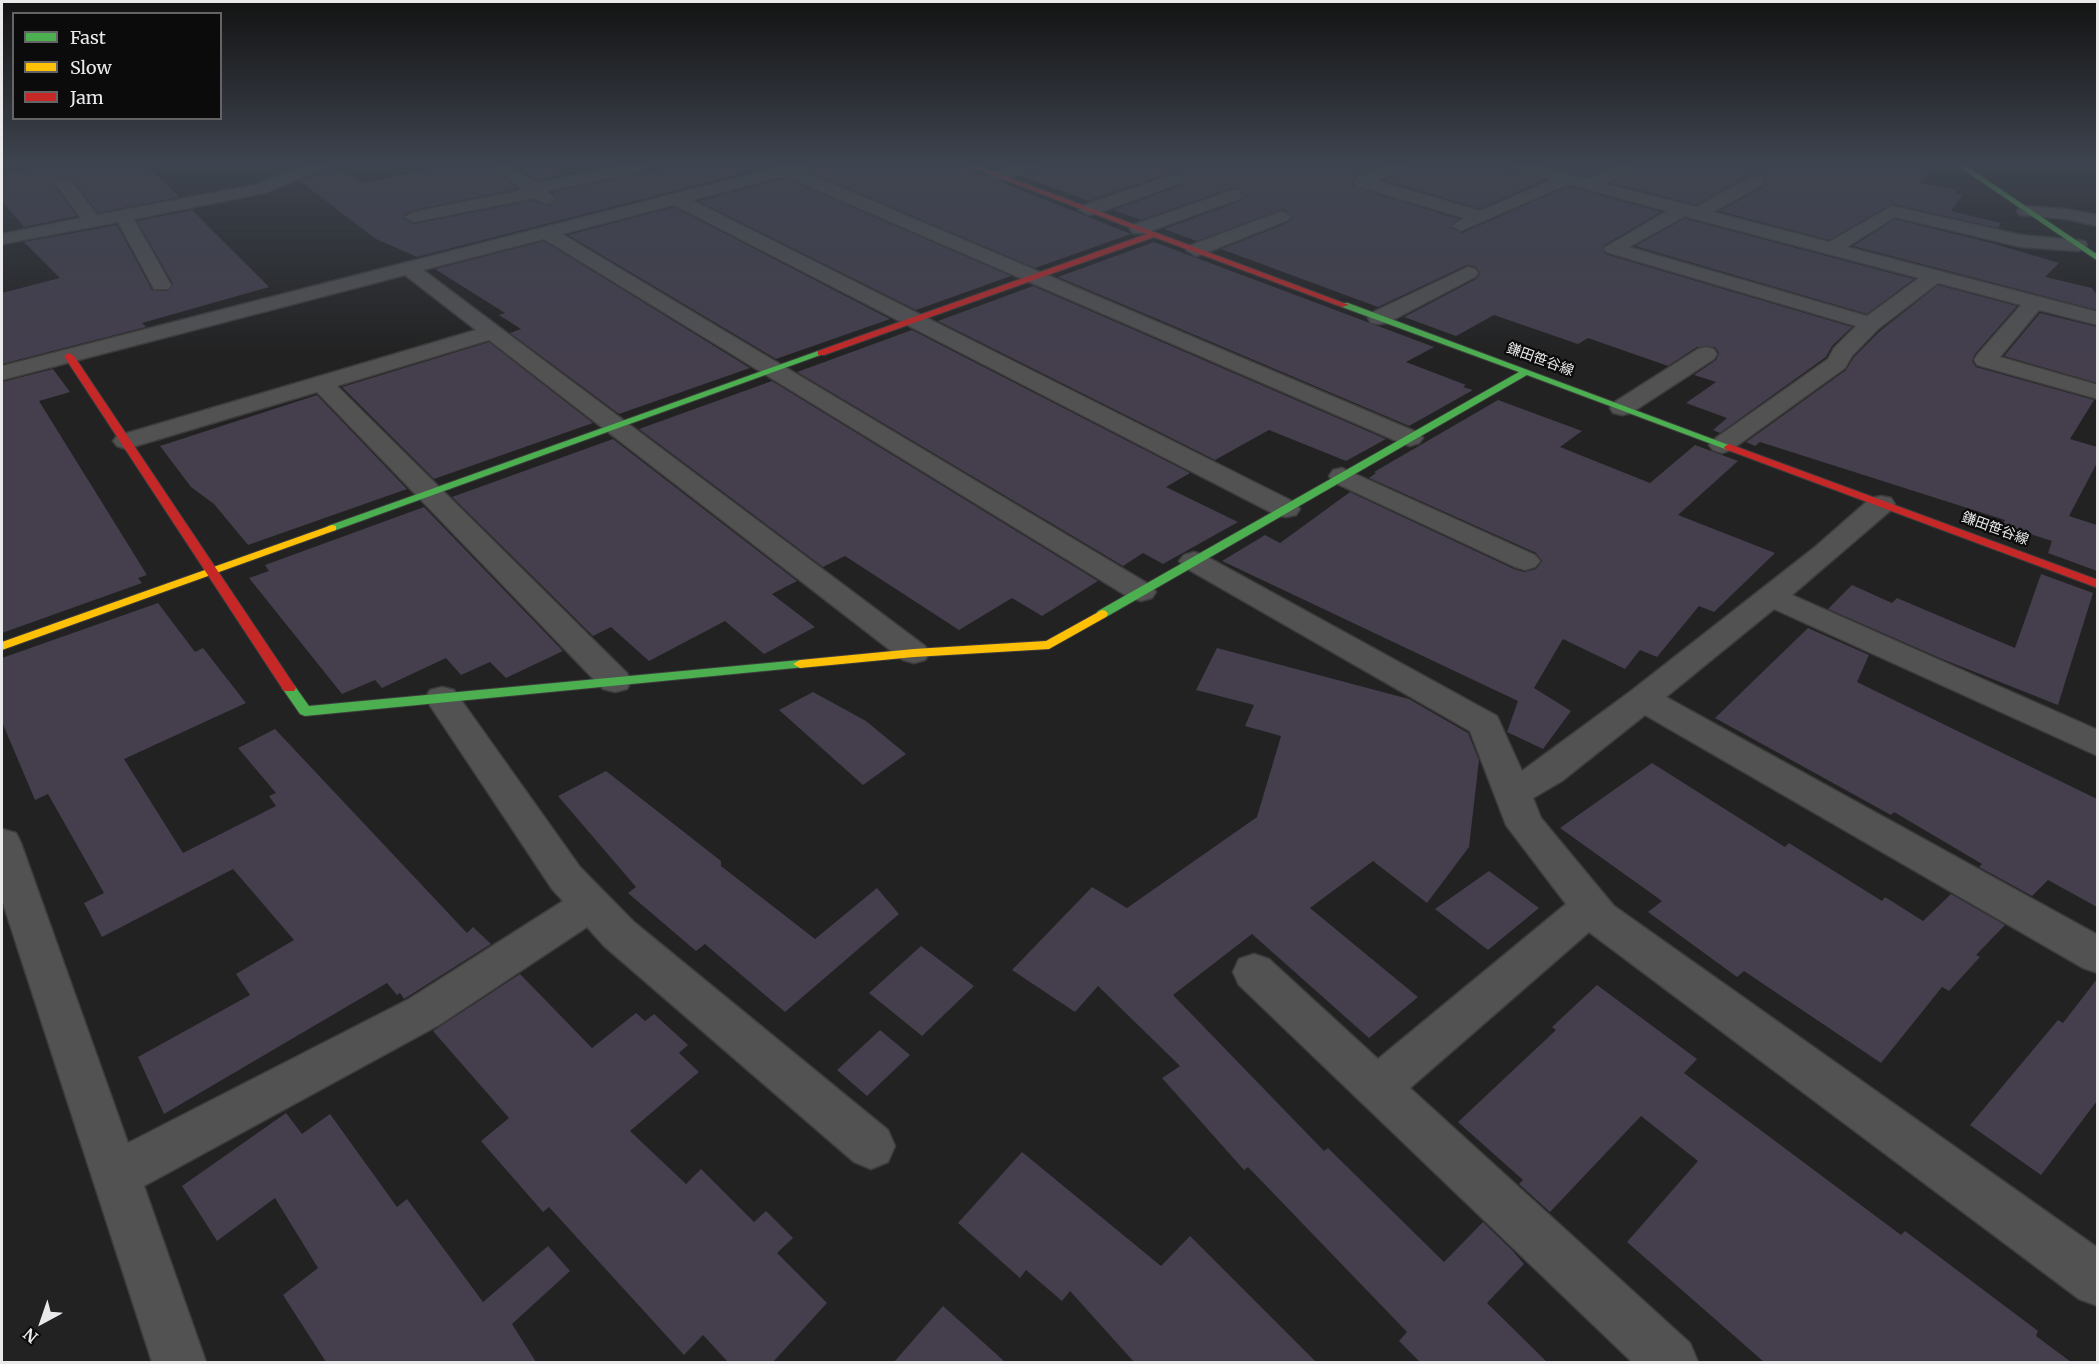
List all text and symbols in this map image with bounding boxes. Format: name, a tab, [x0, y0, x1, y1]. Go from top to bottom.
legend	[12, 12, 222, 120]
text: Fast	[70, 26, 106, 49]
text: Slow	[70, 56, 112, 79]
text: Jam	[70, 86, 104, 109]
street label: 鎌田笹谷線	[1504, 340, 1576, 380]
street label: 鎌田笹谷線	[1959, 509, 2031, 549]
north arrow	[12, 1292, 72, 1352]
text: N	[19, 1324, 42, 1348]

